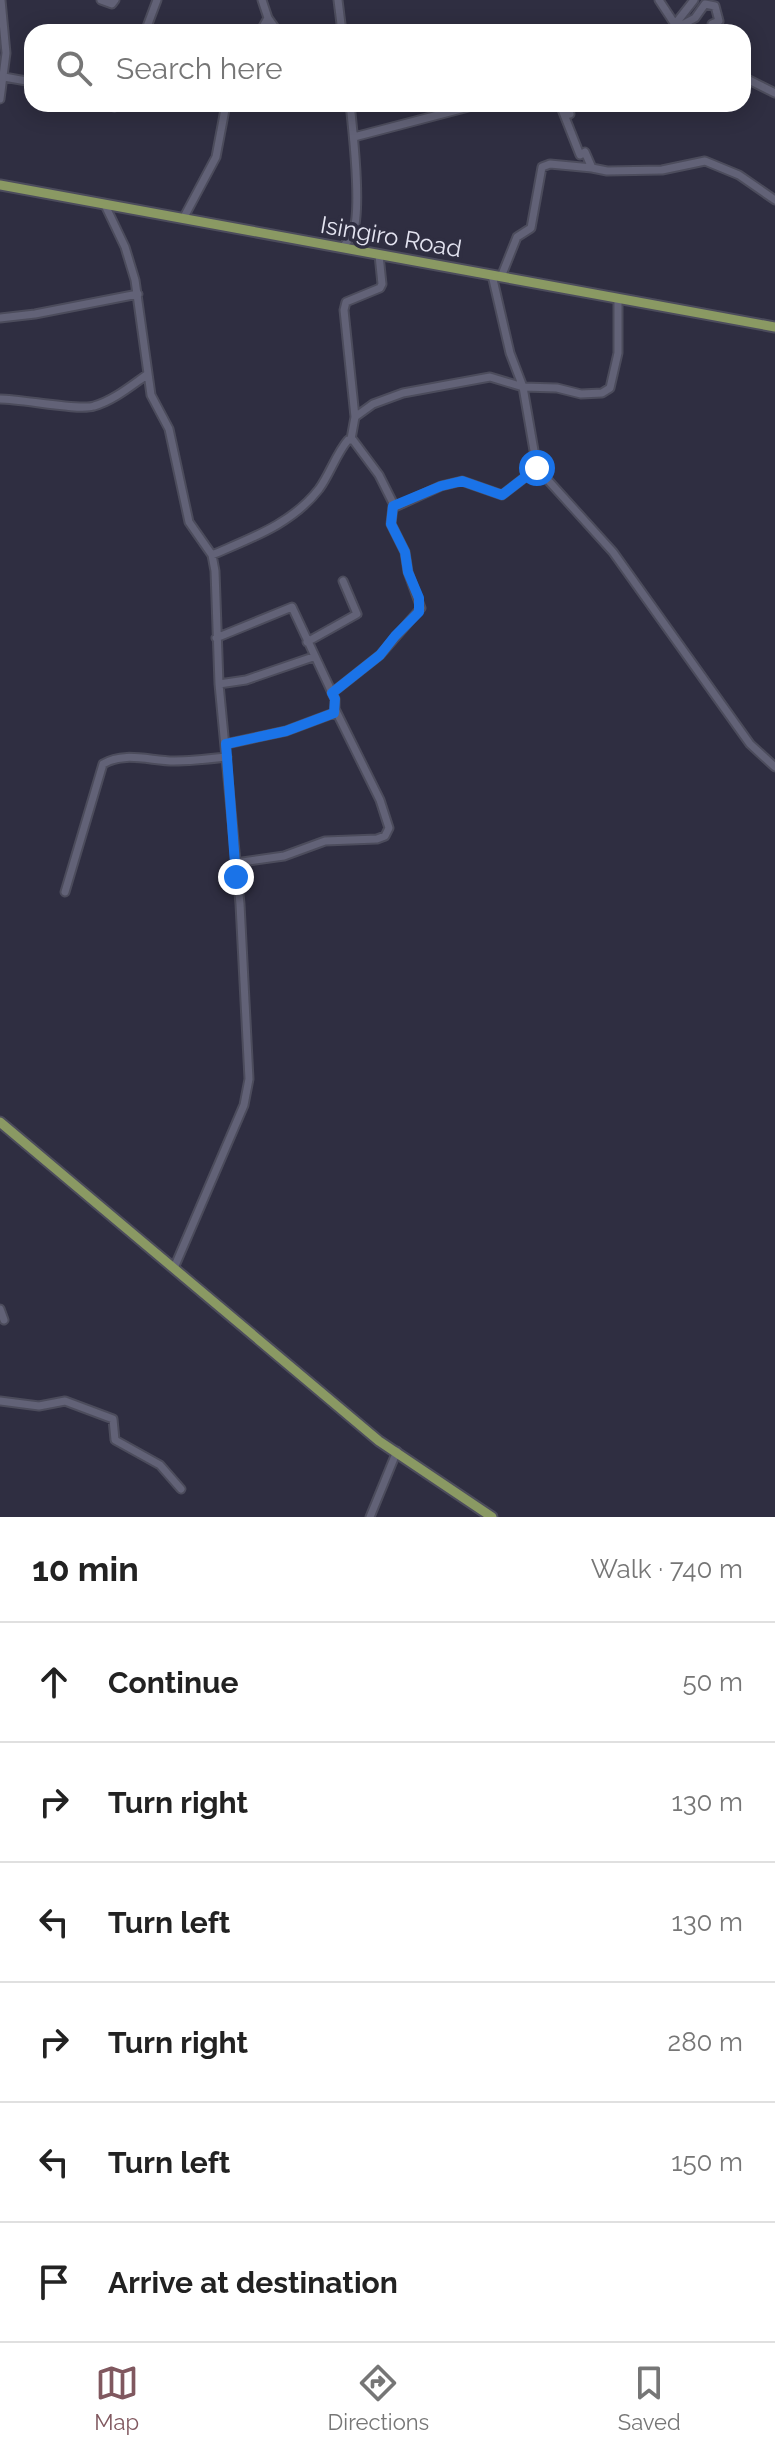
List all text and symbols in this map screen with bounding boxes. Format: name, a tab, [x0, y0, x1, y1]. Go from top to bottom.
search box	[24, 24, 751, 112]
icon: search	[52, 46, 96, 90]
text: Search here	[116, 51, 283, 86]
street label: Isingiro Road	[318, 210, 464, 263]
route start	[519, 450, 555, 486]
route end	[218, 859, 254, 895]
text: 10 min	[32, 1549, 139, 1589]
text: Walk · 740 m	[591, 1554, 743, 1584]
icon: ahead	[32, 1660, 76, 1704]
text: Continue	[108, 1665, 239, 1700]
text: 50 m	[682, 1667, 743, 1697]
icon: right	[32, 1780, 76, 1824]
text: Turn right	[108, 1785, 248, 1820]
text: 130 m	[672, 1787, 743, 1817]
icon: left	[32, 1900, 76, 1944]
text: Turn left	[108, 1905, 230, 1940]
text: 130 m	[672, 1907, 743, 1937]
icon: right	[32, 2020, 76, 2064]
text: Turn right	[108, 2025, 248, 2060]
text: 280 m	[668, 2027, 743, 2057]
icon: left	[32, 2140, 76, 2184]
text: Turn left	[108, 2145, 230, 2180]
text: 150 m	[671, 2147, 743, 2177]
icon: arrive	[32, 2260, 76, 2304]
text: Arrive at destination	[108, 2265, 398, 2300]
tab: Map	[94, 2361, 139, 2435]
tab: Directions	[328, 2361, 429, 2435]
tab: Saved	[618, 2361, 681, 2435]

